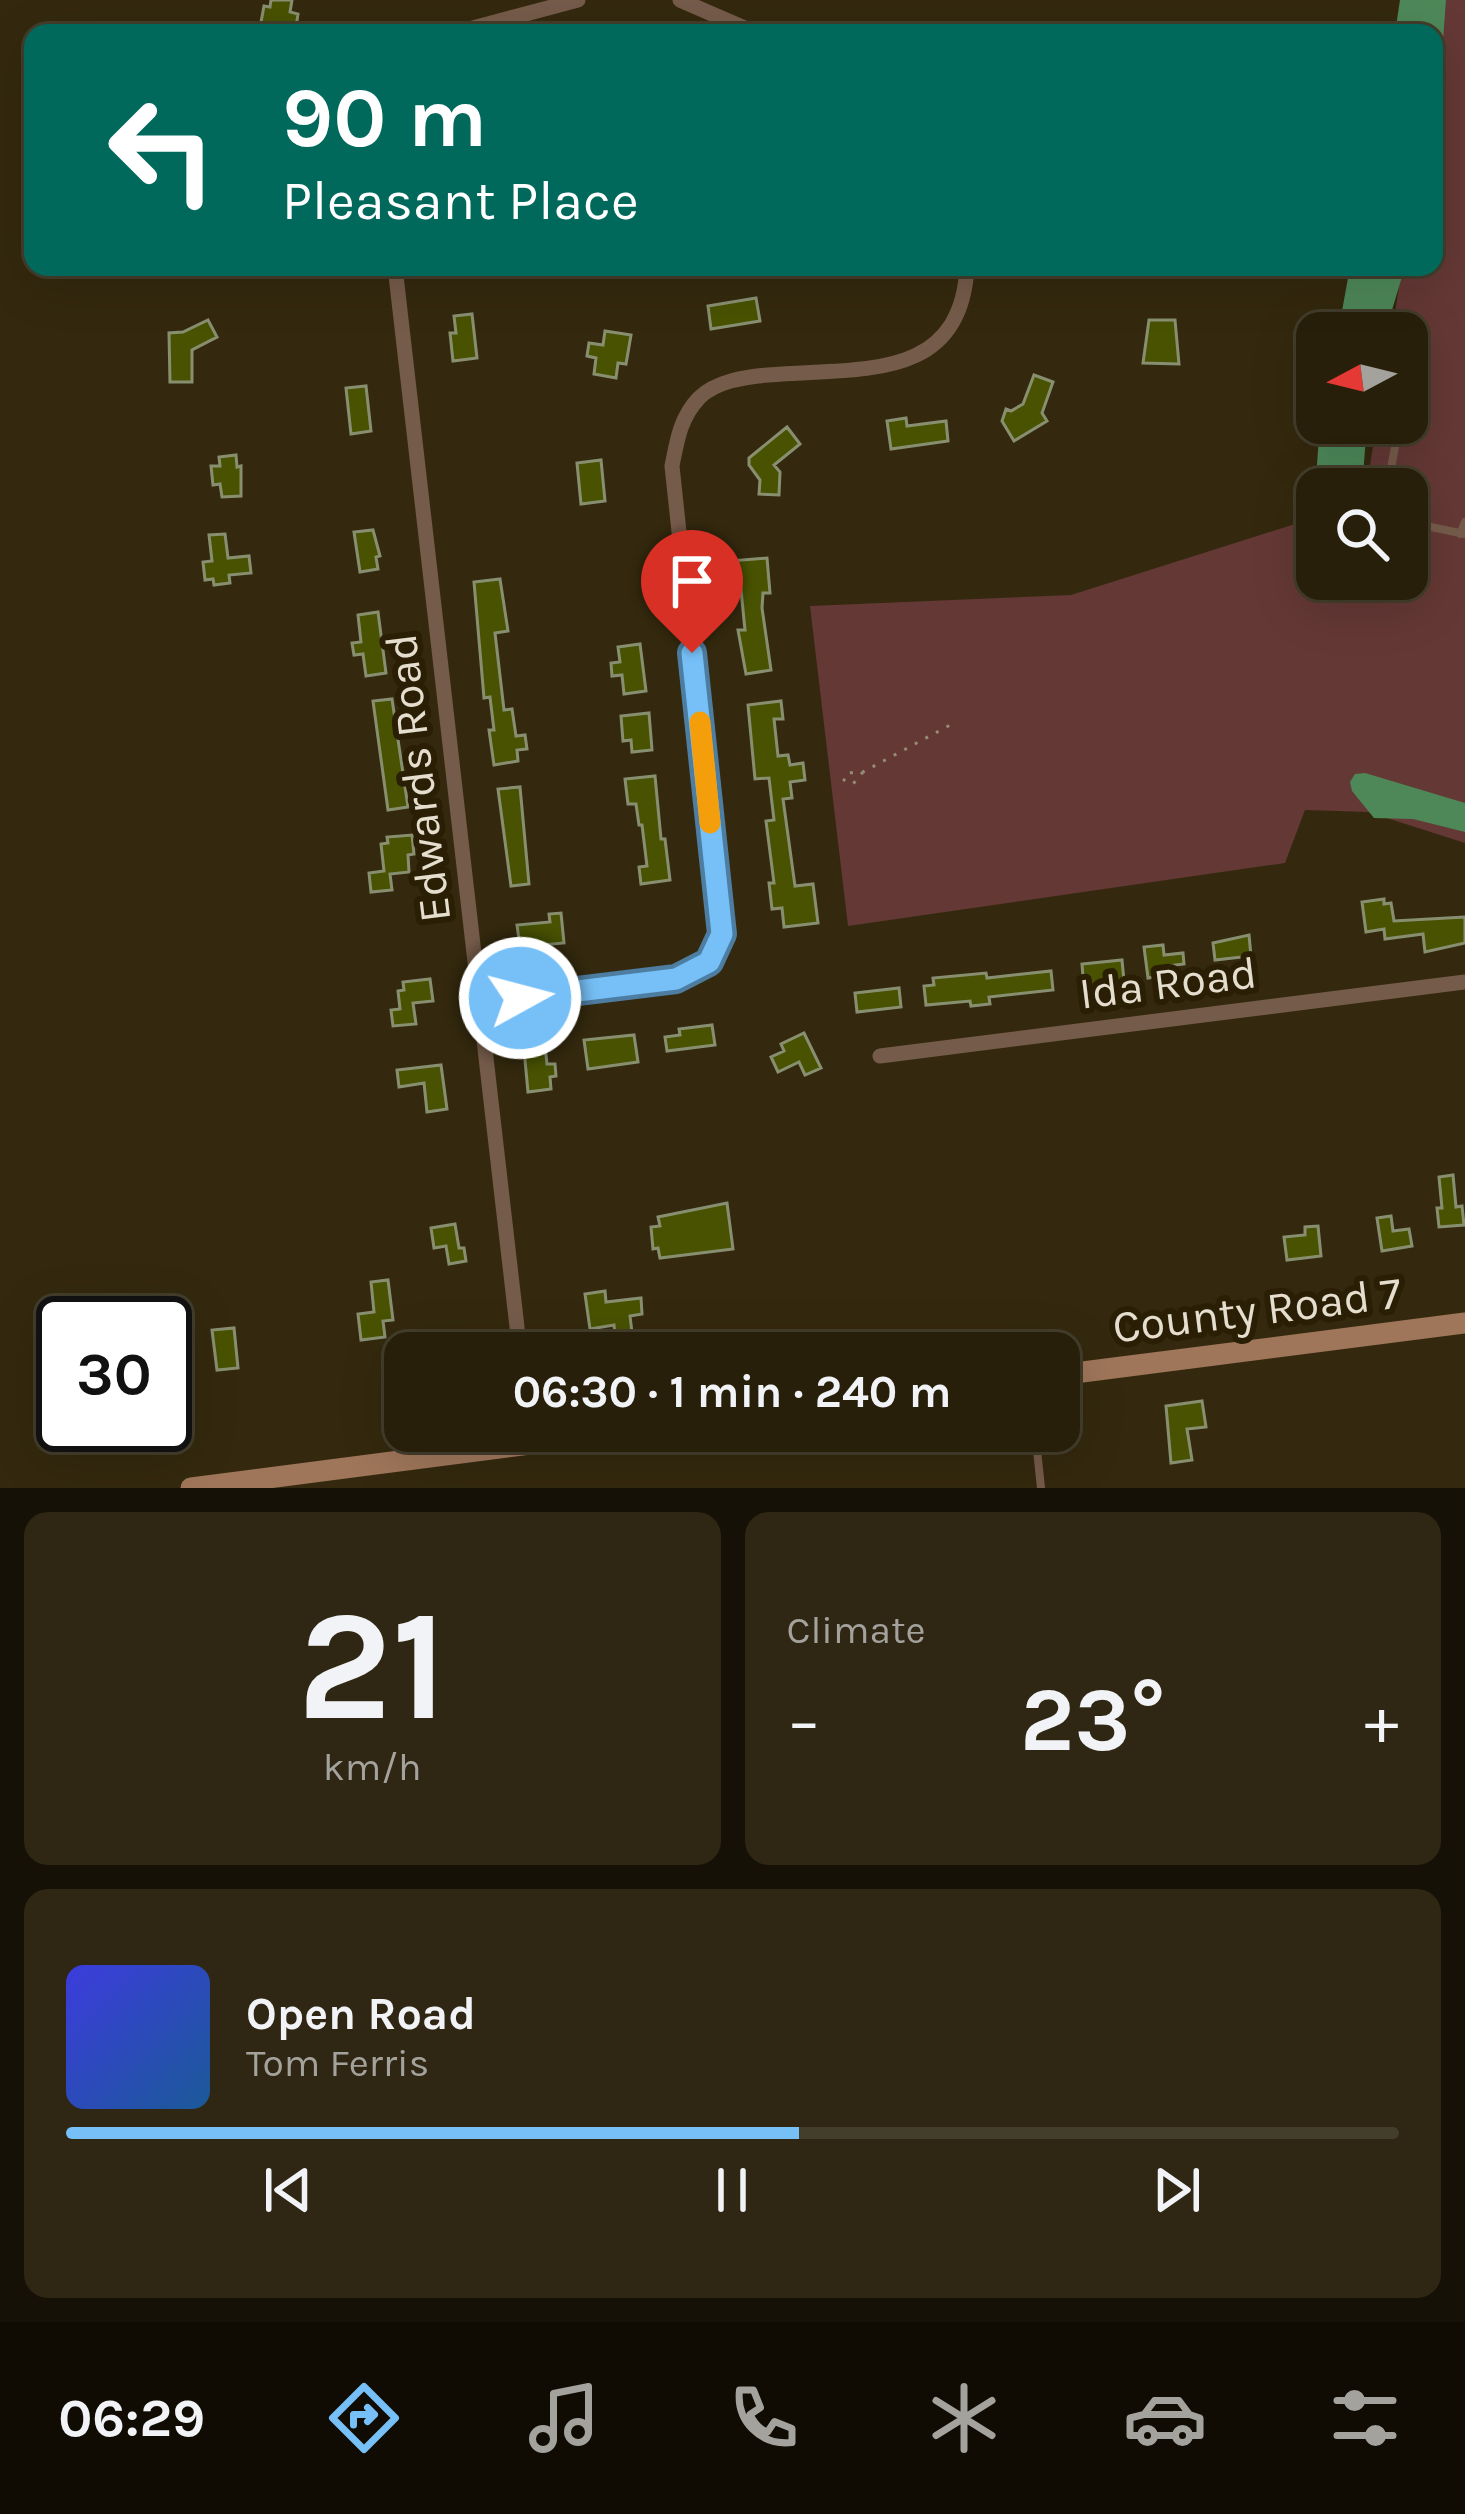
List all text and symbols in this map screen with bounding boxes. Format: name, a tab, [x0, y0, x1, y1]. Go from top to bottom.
text: 90 m	[282, 69, 487, 167]
icon: left	[84, 72, 240, 228]
text: Pleasant Place	[282, 169, 639, 233]
north arrow	[1296, 312, 1428, 444]
map controls	[1296, 312, 1428, 600]
button: search	[1296, 468, 1428, 600]
pin	[641, 530, 743, 653]
icon: arrive	[659, 548, 725, 614]
street label: Edwards Road	[375, 631, 461, 925]
position arrow	[457, 935, 583, 1061]
street label: Ida Road	[1076, 946, 1260, 1020]
street label: County Road 7	[1110, 1266, 1404, 1355]
speed limit sign: 30	[36, 1296, 192, 1452]
text: 06:30 · 1 min · 240 m	[513, 1366, 951, 1418]
text: 21	[297, 1575, 447, 1757]
text: Climate	[787, 1607, 926, 1653]
text: 23°	[1020, 1667, 1165, 1773]
text: −	[787, 1682, 821, 1760]
text: +	[1364, 1682, 1399, 1760]
text: km/h	[323, 1744, 422, 1790]
text: Open Road	[246, 1988, 476, 2040]
text: Tom Ferris	[246, 2040, 429, 2086]
icon: previous	[255, 2157, 321, 2223]
icon: pause	[699, 2157, 765, 2223]
icon: next	[1144, 2157, 1210, 2223]
icon: directions	[322, 2376, 406, 2460]
icon: music	[522, 2376, 606, 2460]
icon: phone	[722, 2376, 806, 2460]
icon: climate	[922, 2376, 1006, 2460]
icon: car	[1123, 2376, 1207, 2460]
icon: filters	[1323, 2376, 1407, 2460]
text: 06:29	[58, 2386, 205, 2450]

